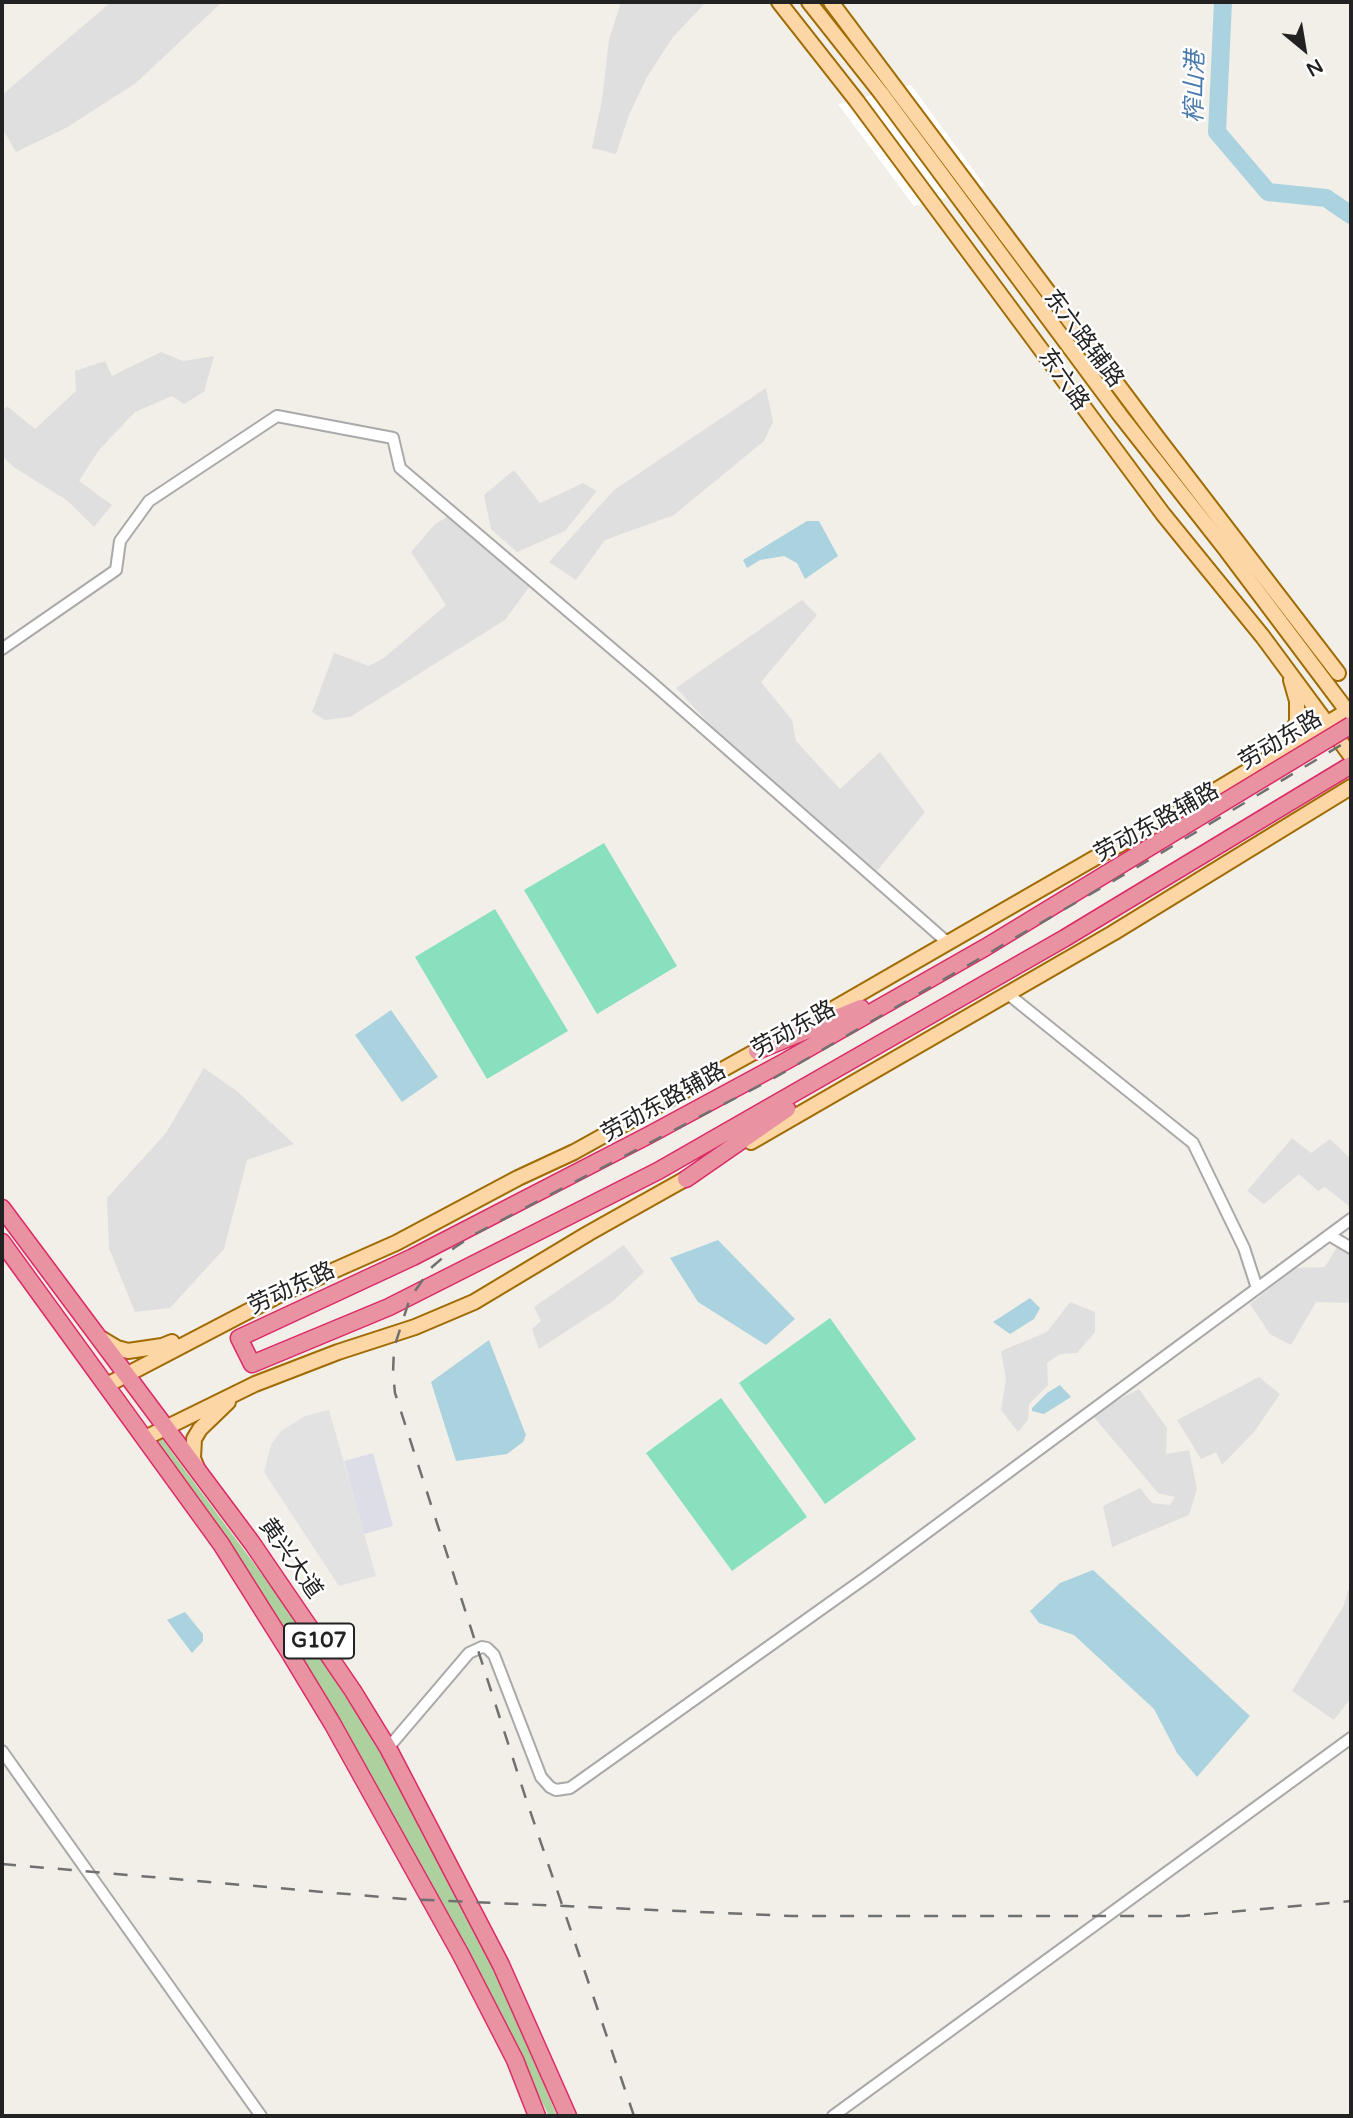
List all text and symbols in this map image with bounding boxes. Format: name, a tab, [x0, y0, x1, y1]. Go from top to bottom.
north arrow	[1269, 14, 1339, 84]
water label: 榨山港	[1181, 51, 1211, 123]
text: N	[1302, 54, 1327, 81]
street label: 东六路辅路	[1037, 285, 1129, 393]
street label: 东六路	[1032, 344, 1094, 416]
street label: 劳动东路	[1234, 705, 1328, 777]
street label: 劳动东路辅路	[1090, 777, 1224, 869]
street label: 劳动东路	[747, 996, 841, 1064]
street label: 劳动东路辅路	[597, 1057, 731, 1149]
street label: 劳动东路	[244, 1257, 340, 1321]
street label: 黄兴大道	[252, 1513, 328, 1605]
road number: G107	[284, 1624, 354, 1658]

